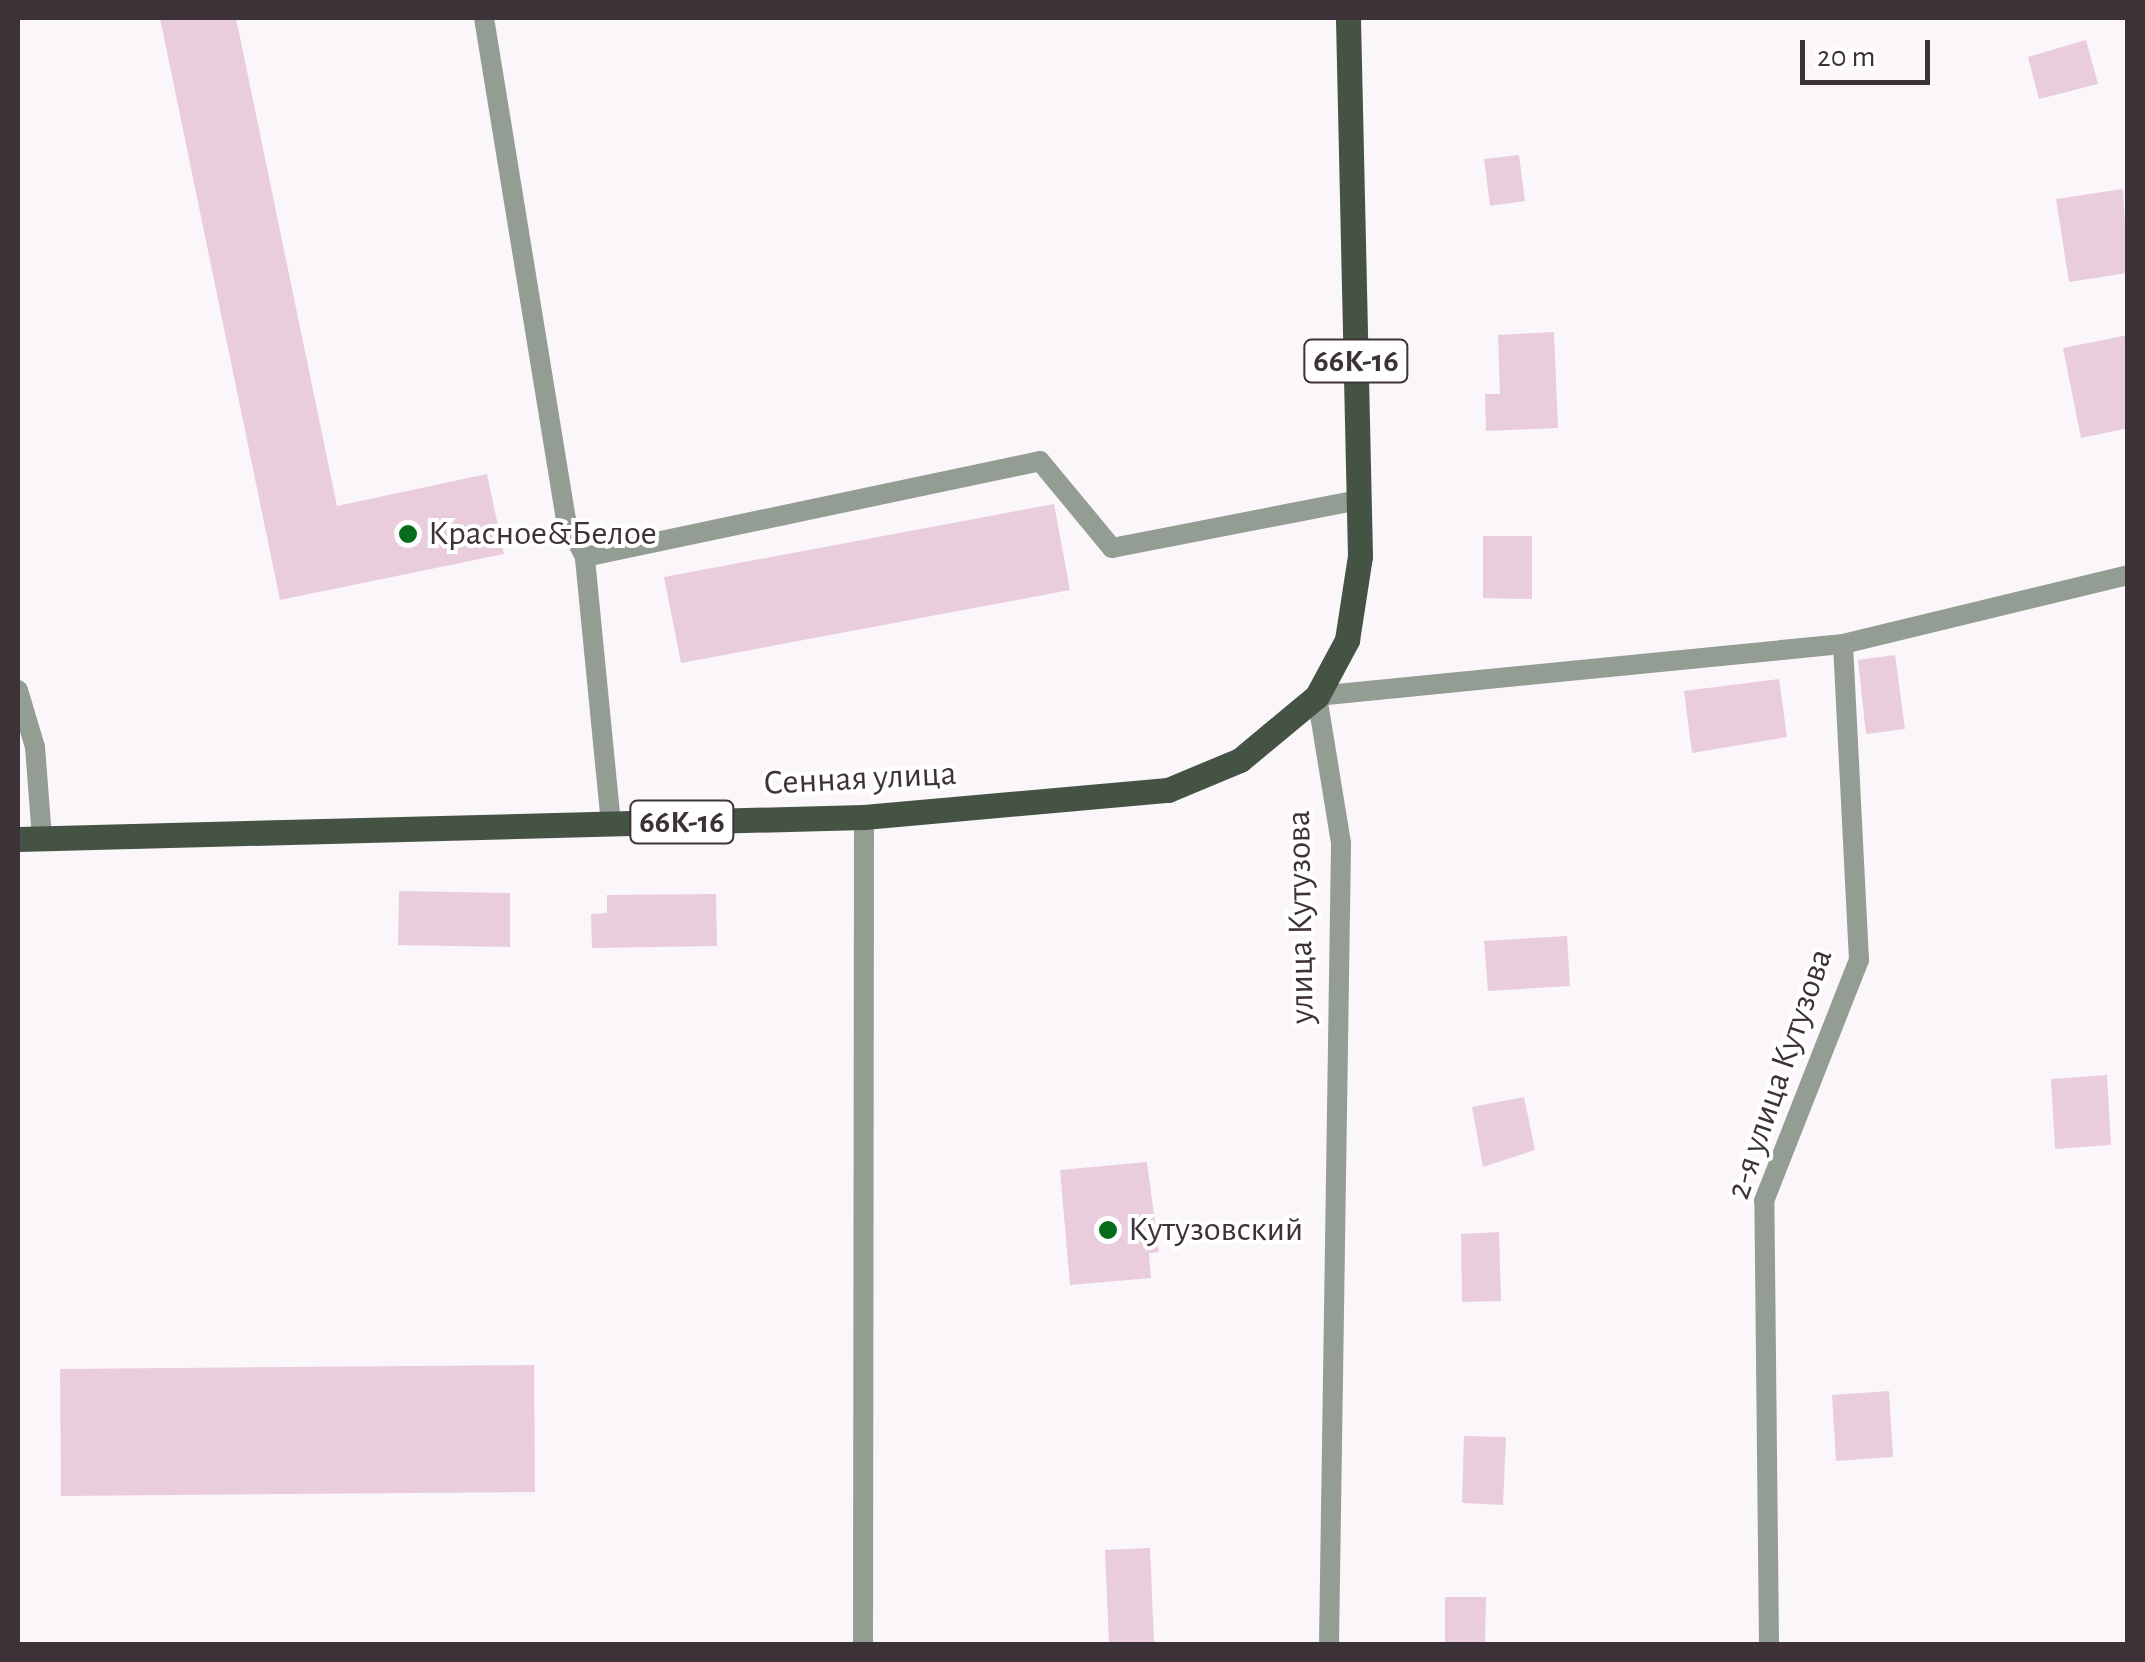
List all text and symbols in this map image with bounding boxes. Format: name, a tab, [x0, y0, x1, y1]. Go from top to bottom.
scale bar	[1805, 20, 1935, 82]
text: 20 m	[1817, 42, 1875, 72]
road number: 66К-16	[1301, 334, 1411, 388]
place label: Красное&Белое	[428, 513, 657, 555]
marker: Красное&Белое	[397, 523, 419, 545]
street label: Сенная улица	[762, 753, 958, 805]
road number: 66К-16	[627, 795, 737, 849]
street label: улица Кутузова	[1278, 810, 1324, 1024]
street label: 2-я улица Кутузова	[1717, 943, 1843, 1205]
place label: Кутузовский	[1128, 1209, 1303, 1251]
marker: Кутузовский	[1097, 1219, 1119, 1241]

